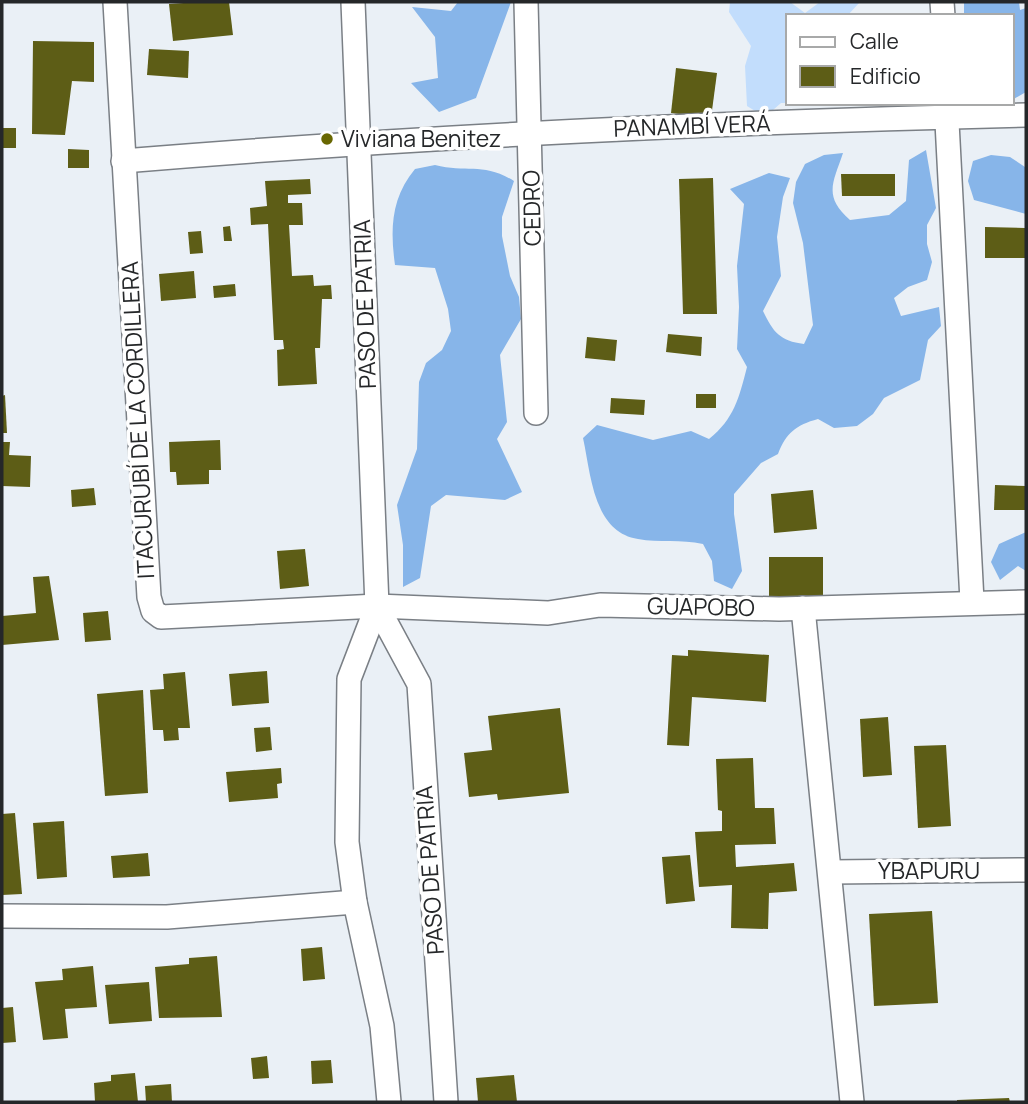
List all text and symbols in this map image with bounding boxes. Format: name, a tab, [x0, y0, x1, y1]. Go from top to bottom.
legend	[786, 14, 1014, 105]
text: Calle	[850, 27, 899, 55]
text: Edificio	[850, 62, 921, 90]
street label: PANAMBÍ VERÁ	[613, 106, 771, 144]
place label: Viviana Benitez	[341, 122, 501, 154]
marker: Viviana Benitez	[319, 131, 335, 147]
street label: CEDRO	[514, 170, 548, 246]
street label: PASO DE PATRIA	[345, 218, 383, 389]
street label: ITACURUBÍ DE LA CORDILLERA	[113, 260, 161, 580]
street label: GUAPOBO	[647, 589, 755, 623]
street label: PASO DE PATRIA	[407, 784, 451, 956]
street label: YBAPURU	[878, 854, 980, 886]

